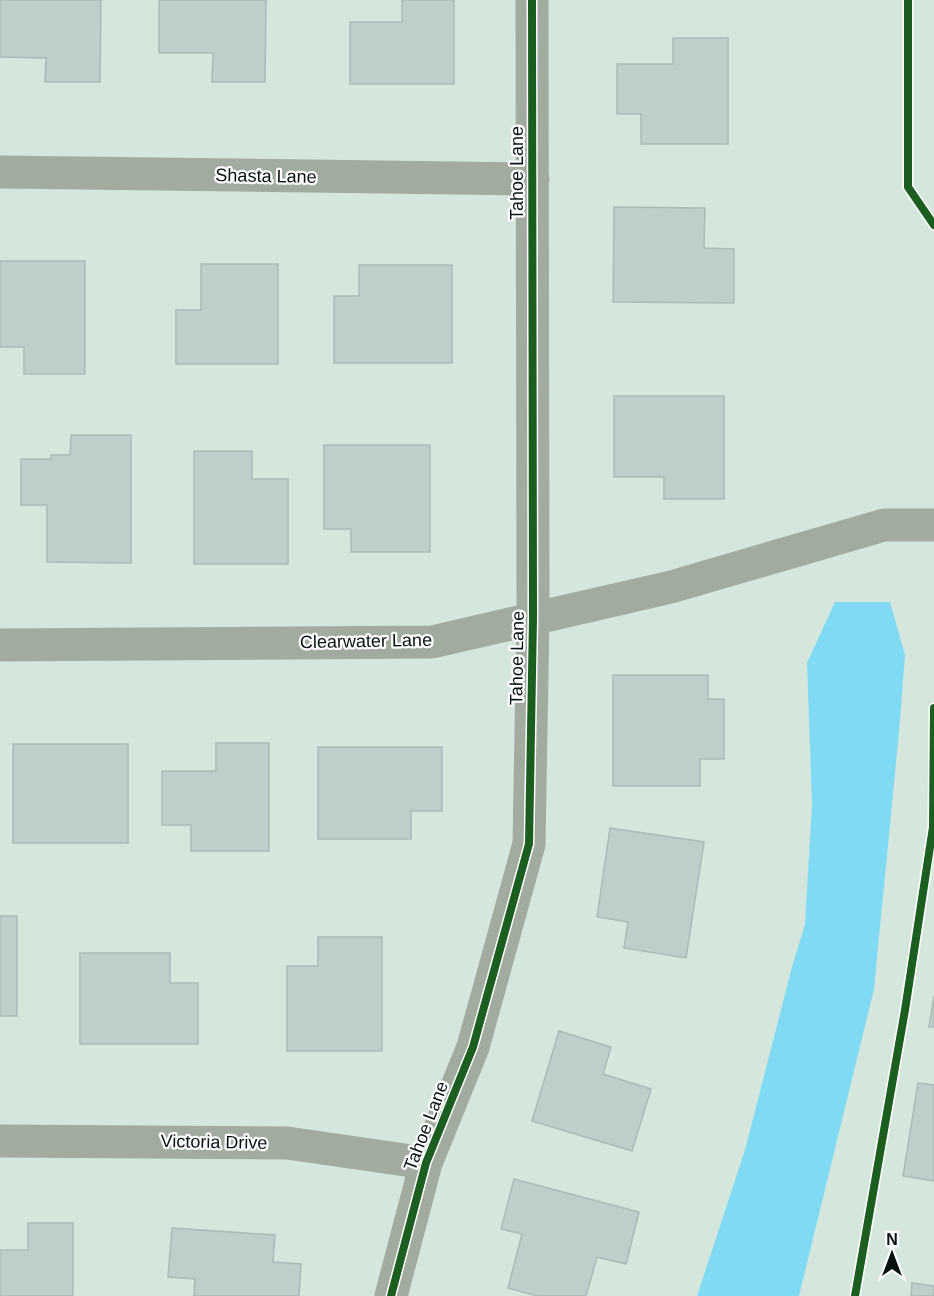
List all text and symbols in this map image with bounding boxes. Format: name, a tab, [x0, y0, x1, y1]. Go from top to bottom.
street label: Tahoe Lane	[507, 126, 527, 220]
street label: Shasta Lane	[215, 165, 317, 187]
street label: Tahoe Lane	[506, 611, 528, 705]
street label: Clearwater Lane	[300, 630, 432, 652]
street label: Tahoe Lane	[400, 1078, 452, 1174]
street label: Victoria Drive	[160, 1131, 268, 1153]
north arrow	[862, 1224, 922, 1284]
text: N	[886, 1231, 898, 1248]

